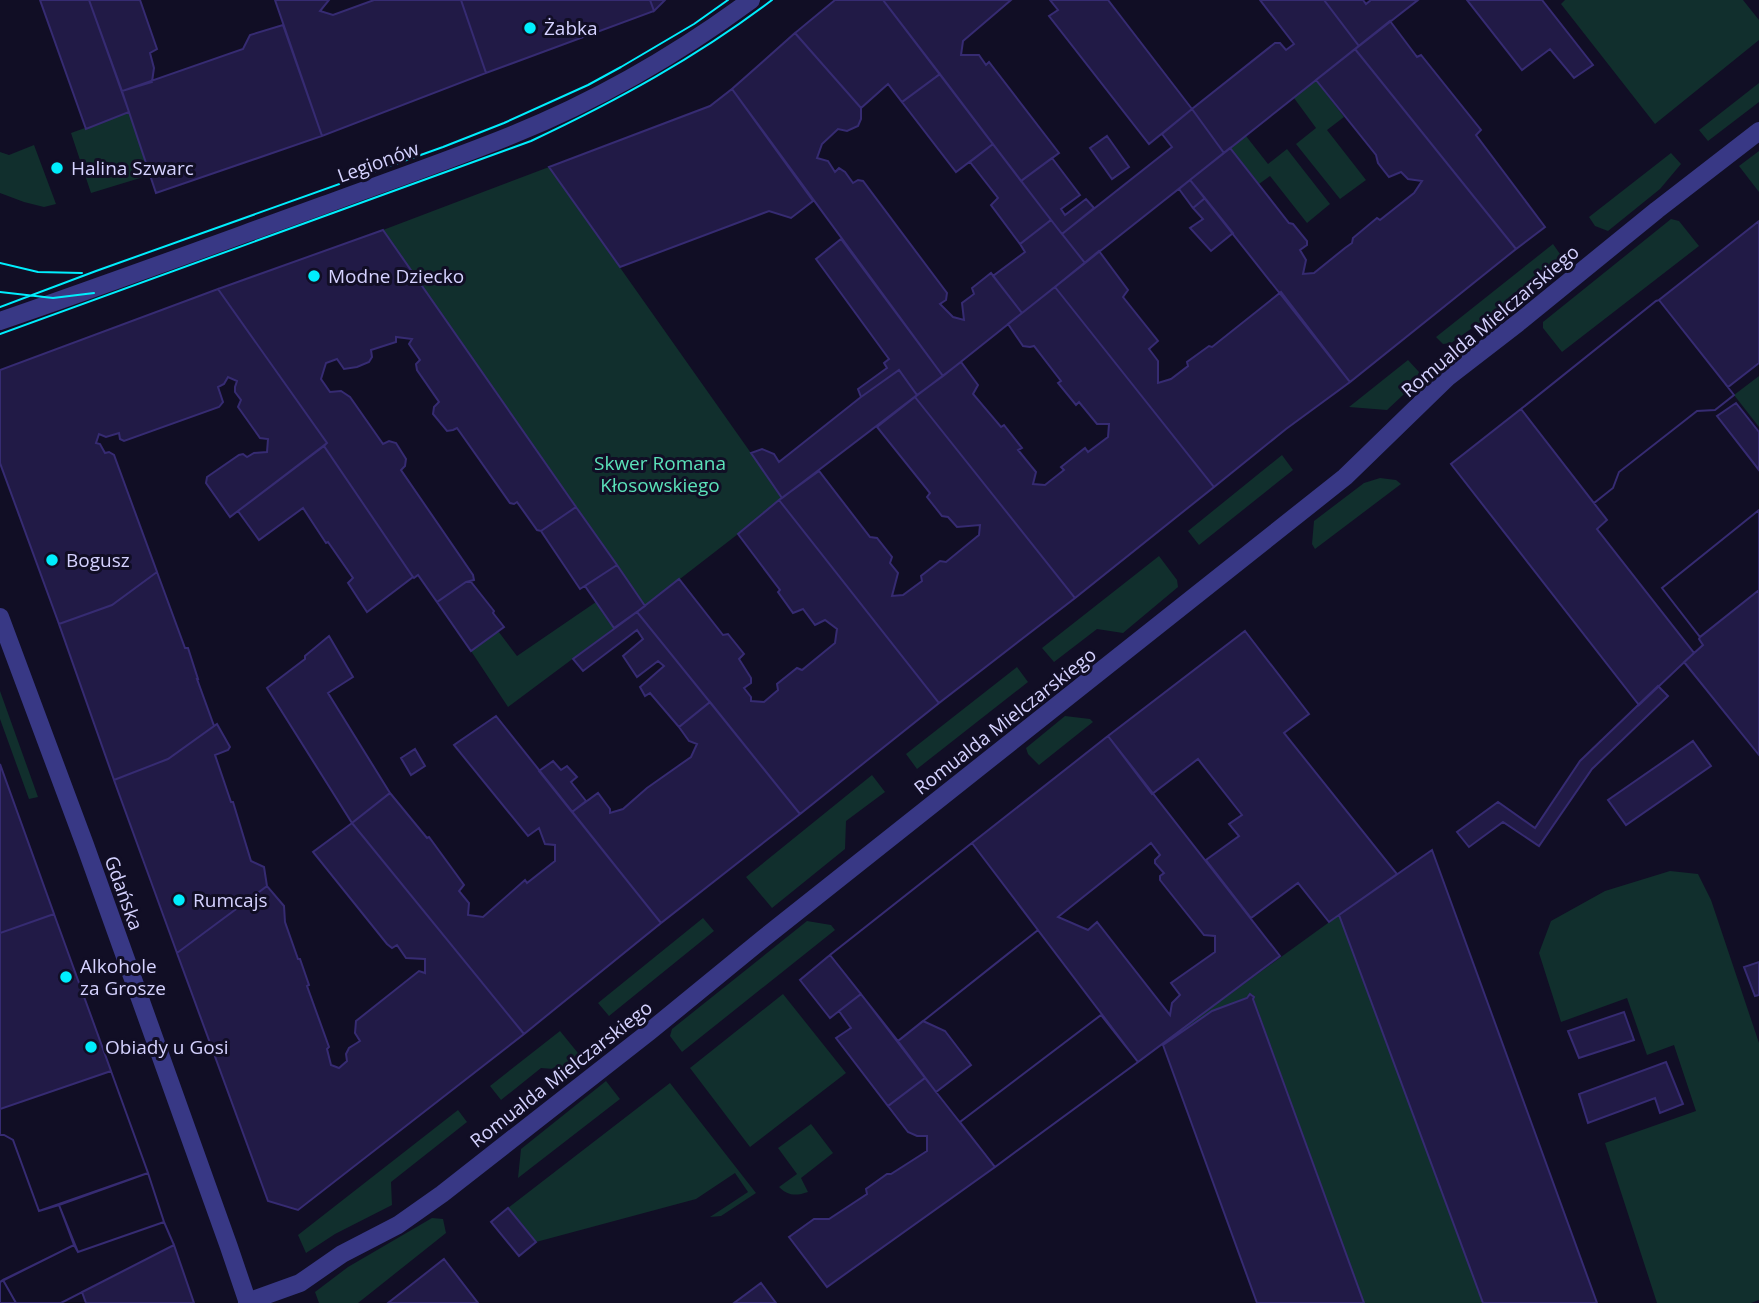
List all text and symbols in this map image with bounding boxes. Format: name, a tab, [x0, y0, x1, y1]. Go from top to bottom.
place label: Żabka	[544, 15, 598, 41]
marker: Żabka	[522, 20, 538, 36]
street label: Legionów	[334, 135, 423, 189]
place label: Halina Szwarc	[71, 155, 194, 181]
marker: Halina Szwarc	[49, 160, 65, 176]
street label: Romualda Mielczarskiego	[1396, 239, 1584, 403]
place label: Modne Dziecko	[328, 263, 464, 289]
marker: Modne Dziecko	[306, 268, 322, 284]
park label: Skwer Romana Kłosowskiego	[594, 450, 726, 498]
place label: Bogusz	[66, 547, 130, 573]
marker: Bogusz	[44, 552, 60, 568]
street label: Romualda Mielczarskiego	[908, 642, 1102, 800]
street label: Gdańska	[99, 852, 149, 934]
place label: Rumcajs	[193, 887, 267, 913]
marker: Rumcajs	[171, 892, 187, 908]
place label: Alkohole za Grosze	[80, 953, 166, 1001]
marker: Alkohole za Grosze	[58, 969, 74, 985]
street label: Romualda Mielczarskiego	[464, 995, 658, 1153]
place label: Obiady u Gosi	[105, 1034, 229, 1060]
marker: Obiady u Gosi	[83, 1039, 99, 1055]

